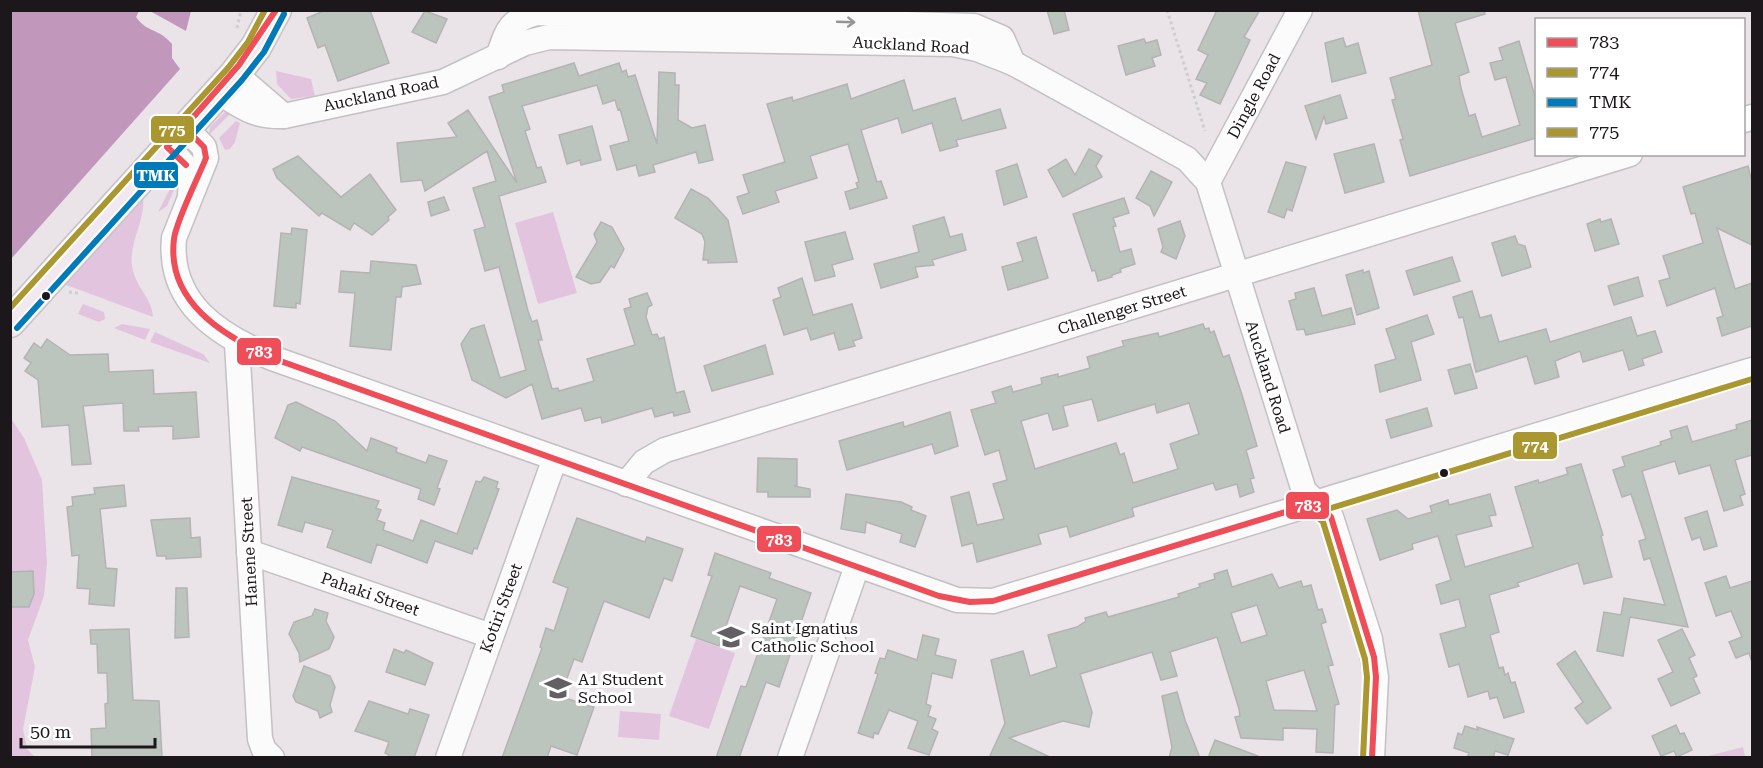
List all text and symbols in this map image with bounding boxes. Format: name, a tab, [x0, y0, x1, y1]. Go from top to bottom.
one-way arrow	[836, 16, 856, 28]
legend	[1535, 18, 1745, 156]
text: 783	[1589, 31, 1619, 52]
street label: Auckland Road	[852, 32, 970, 58]
street label: Dingle Road	[1224, 50, 1284, 142]
text: 774	[1589, 61, 1619, 82]
street label: Auckland Road	[322, 73, 440, 115]
text: TMK	[1589, 91, 1631, 112]
line badge: 775	[150, 115, 195, 144]
text: 775	[159, 120, 185, 139]
text: 775	[1589, 121, 1619, 142]
line badge: TMK	[133, 161, 179, 189]
text: TMK	[136, 166, 176, 185]
street label: Challenger Street	[1055, 281, 1189, 339]
unlabelled marker	[40, 290, 52, 302]
street label: Auckland Road	[1242, 318, 1294, 436]
line badge: 783	[236, 337, 282, 366]
text: 783	[246, 342, 272, 361]
line badge: 774	[1512, 431, 1558, 460]
text: 774	[1522, 436, 1548, 455]
unlabelled marker	[1438, 467, 1450, 479]
line badge: 783	[1285, 491, 1330, 520]
text: 783	[1295, 496, 1321, 515]
street label: Hanene Street	[237, 497, 261, 607]
line badge: 783	[756, 525, 802, 553]
text: 783	[766, 530, 792, 549]
street label: Kotiri Street	[476, 561, 526, 655]
street label: Pahaki Street	[318, 568, 422, 620]
place label: Saint Ignatius Catholic School	[751, 619, 874, 656]
school or university icon: Saint Ignatius Catholic School	[716, 622, 746, 652]
place label: A1 Student School	[578, 670, 663, 707]
school or university icon: A1 Student School	[543, 673, 573, 703]
scale bar	[21, 711, 154, 749]
text: 50 m	[30, 721, 71, 742]

